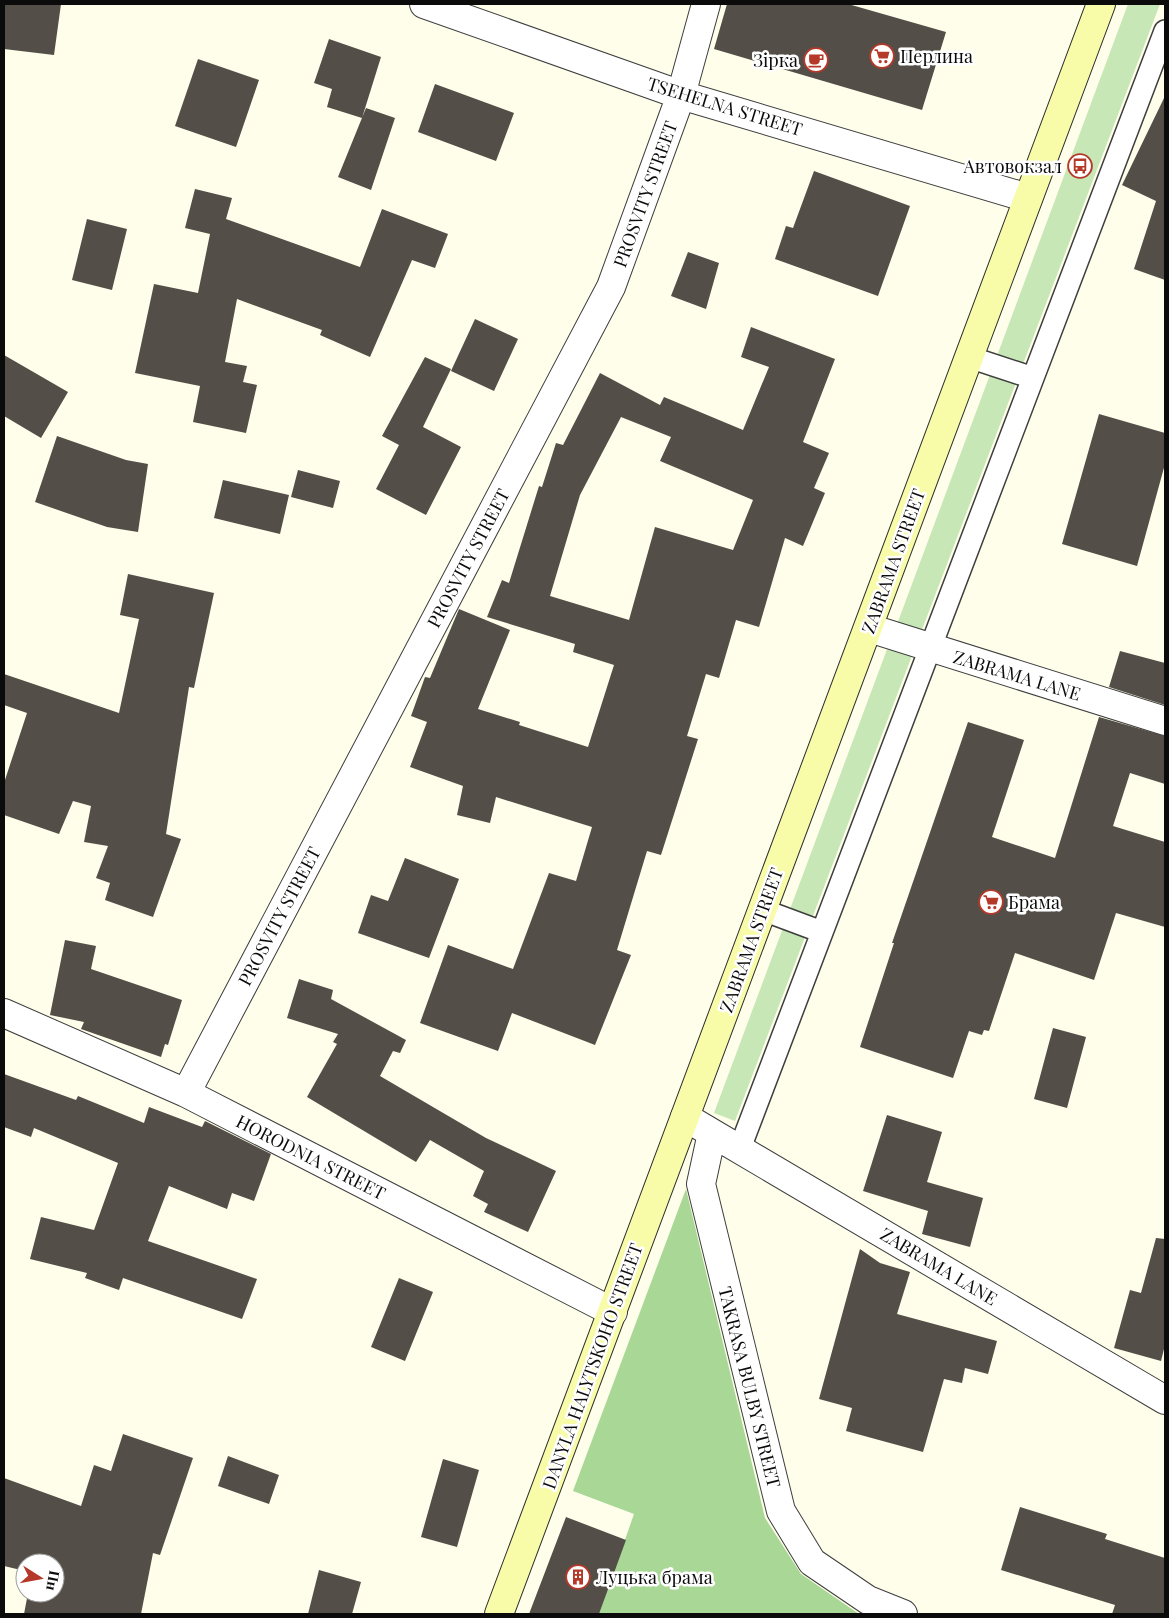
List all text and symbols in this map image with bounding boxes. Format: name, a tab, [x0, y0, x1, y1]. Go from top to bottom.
supermarket icon: Перлина	[869, 43, 895, 69]
place label: Перлина	[900, 44, 973, 68]
cafe icon: Зірка	[803, 47, 829, 73]
place label: Зірка	[753, 48, 798, 72]
street label: TSEHELNA STREET	[644, 71, 806, 141]
street label: PROSVITY STREET	[607, 117, 683, 271]
bus stop icon: Автовокзал	[1067, 153, 1093, 179]
place label: Автовокзал	[963, 154, 1062, 178]
street label: PROSVITY STREET	[421, 484, 515, 632]
street label: ZABRAMA STREET	[856, 485, 930, 637]
street label: ZABRAMA LANE	[950, 644, 1084, 706]
street label: PROSVITY STREET	[232, 842, 326, 990]
street label: ZABRAMA STREET	[714, 864, 788, 1016]
supermarket icon: Брама	[978, 889, 1004, 915]
place label: Брама	[1008, 890, 1060, 914]
street label: HORODNIA STREET	[232, 1109, 390, 1205]
street label: ZABRAMA LANE	[876, 1222, 1002, 1310]
street label: DANYLA HALYTSKOHO STREET	[536, 1240, 648, 1492]
street label: TAKRASA BULBY STREET	[713, 1284, 787, 1490]
north arrow	[15, 1553, 65, 1603]
building icon: Луцька брама	[565, 1564, 591, 1590]
place label: Луцька брама	[595, 1565, 713, 1589]
text: Пн	[42, 1569, 64, 1592]

